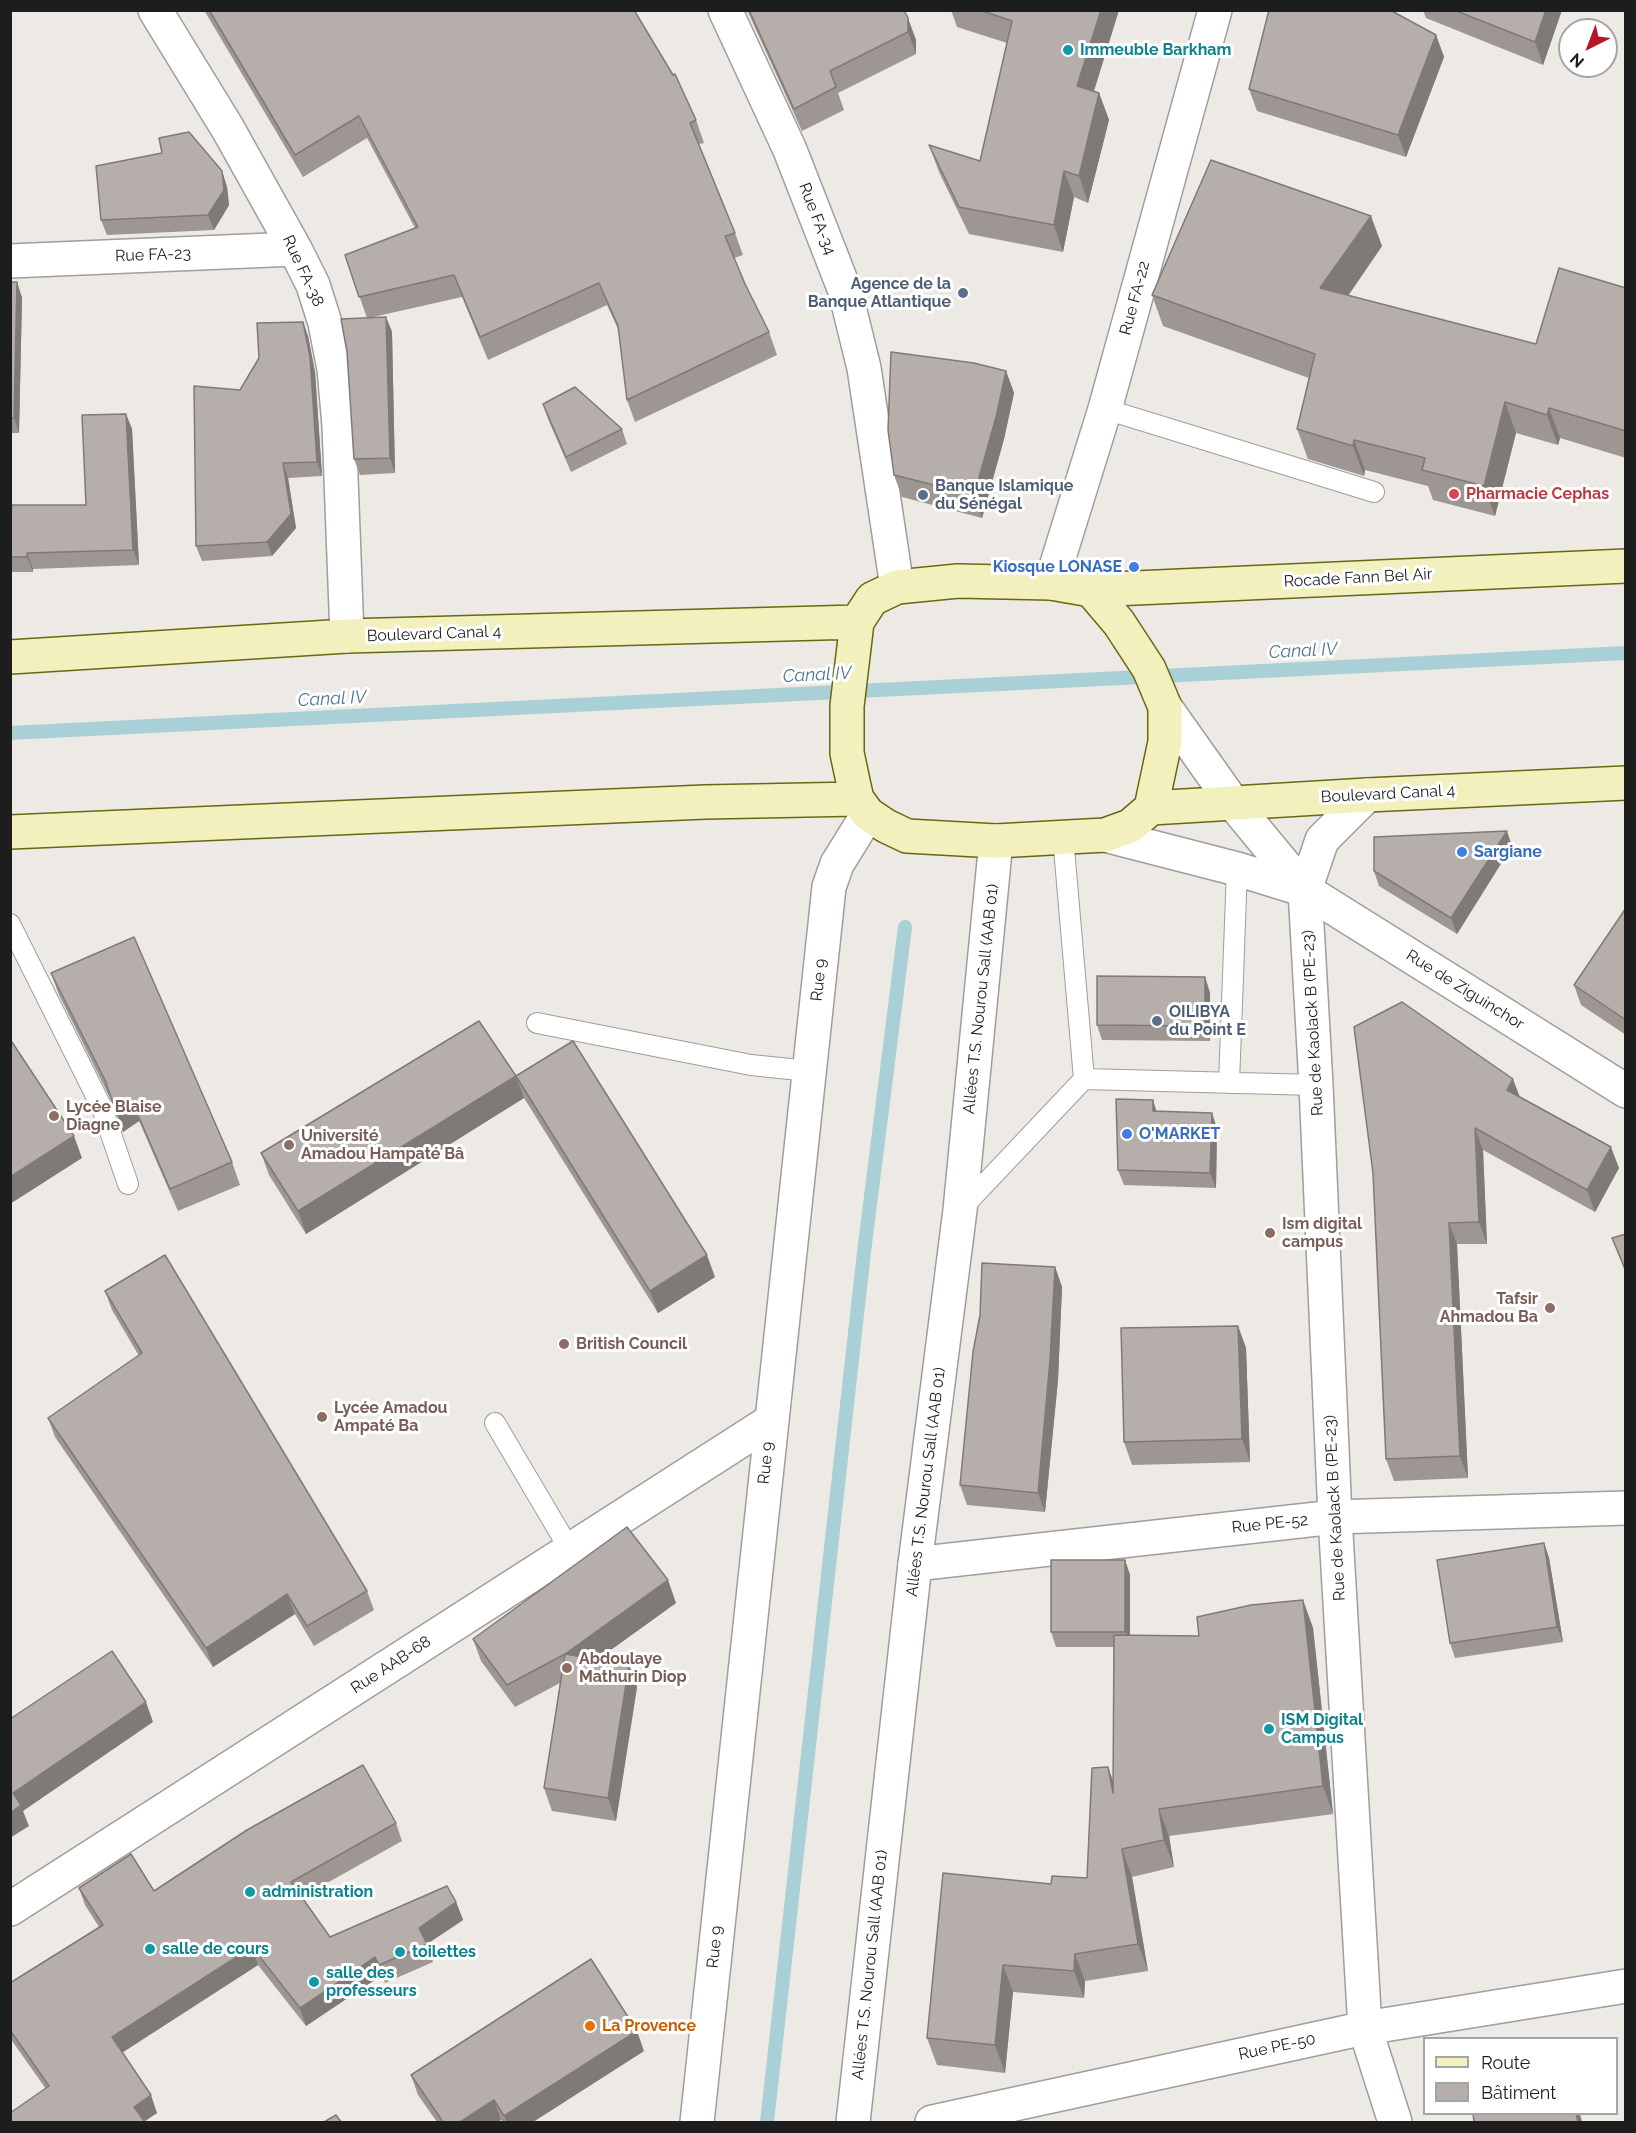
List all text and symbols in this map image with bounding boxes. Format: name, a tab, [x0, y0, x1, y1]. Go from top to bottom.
north arrow	[1558, 18, 1618, 78]
place label: Immeuble Barkham	[1080, 40, 1231, 60]
marker: Immeuble Barkham	[1061, 43, 1075, 57]
text: N	[1566, 49, 1588, 71]
street label: Rue FA-34	[794, 180, 840, 258]
street label: Rue FA-38	[278, 232, 328, 310]
street label: Rue FA-23	[115, 244, 191, 266]
street label: Rue FA-22	[1116, 259, 1154, 337]
place label: Agence de la Banque Atlantique	[808, 274, 951, 312]
marker: Agence de la Banque Atlantique	[956, 286, 970, 300]
place label: Banque Islamique du Sénégal	[935, 476, 1073, 514]
place label: Pharmacie Cephas	[1466, 484, 1609, 504]
marker: Pharmacie Cephas	[1447, 487, 1461, 501]
marker: Banque Islamique du Sénégal	[916, 488, 930, 502]
place label: Kiosque LONASE	[993, 557, 1122, 577]
marker: Kiosque LONASE	[1127, 560, 1141, 574]
street label: Rocade Fann Bel Air	[1283, 565, 1433, 591]
street label: Boulevard Canal 4	[366, 622, 502, 646]
water label: Canal IV	[1268, 638, 1338, 664]
water label: Canal IV	[782, 662, 852, 688]
water label: Canal IV	[297, 686, 367, 712]
street label: Boulevard Canal 4	[1320, 781, 1456, 807]
place label: Sargiane	[1474, 842, 1542, 862]
marker: Sargiane	[1455, 845, 1469, 859]
street label: Allées T.S. Nourou Sall (AAB 01)	[959, 883, 1003, 1115]
street label: Rue de Kaolack B (PE-23)	[1299, 930, 1327, 1116]
street label: Rue de Ziguinchor	[1402, 946, 1528, 1034]
street label: Rue 9	[807, 958, 831, 1002]
place label: OILIBYA du Point E	[1169, 1002, 1246, 1040]
marker: OILIBYA du Point E	[1150, 1014, 1164, 1028]
place label: Lycée Blaise Diagne	[66, 1097, 161, 1135]
marker: Lycée Blaise Diagne	[47, 1109, 61, 1123]
place label: O'MARKET	[1139, 1124, 1220, 1144]
place label: Université Amadou Hampaté Bâ	[301, 1126, 464, 1164]
marker: O'MARKET	[1120, 1127, 1134, 1141]
marker: Université Amadou Hampaté Bâ	[282, 1138, 296, 1152]
place label: Ism digital campus	[1282, 1214, 1362, 1252]
marker: Ism digital campus	[1263, 1226, 1277, 1240]
place label: Tafsir Ahmadou Ba	[1440, 1289, 1538, 1327]
marker: Tafsir Ahmadou Ba	[1543, 1301, 1557, 1315]
place label: British Council	[576, 1334, 687, 1354]
marker: British Council	[557, 1337, 571, 1351]
street label: Allées T.S. Nourou Sall (AAB 01)	[902, 1366, 950, 1598]
place label: Lycée Amadou Ampaté Ba	[334, 1398, 447, 1436]
marker: Lycée Amadou Ampaté Ba	[315, 1410, 329, 1424]
street label: Rue de Kaolack B (PE-23)	[1321, 1415, 1349, 1601]
street label: Rue 9	[754, 1441, 778, 1485]
street label: Rue PE-52	[1231, 1510, 1309, 1538]
street label: Rue AAB-68	[347, 1632, 435, 1698]
place label: Abdoulaye Mathurin Diop	[579, 1649, 687, 1687]
marker: Abdoulaye Mathurin Diop	[560, 1661, 574, 1675]
place label: ISM Digital Campus	[1281, 1710, 1363, 1748]
marker: ISM Digital Campus	[1262, 1722, 1276, 1736]
street label: Allées T.S. Nourou Sall (AAB 01)	[848, 1849, 892, 2081]
place label: administration	[262, 1882, 373, 1902]
marker: administration	[243, 1885, 257, 1899]
street label: Rue 9	[703, 1925, 727, 1969]
place label: salle de cours	[162, 1939, 269, 1959]
marker: salle de cours	[143, 1942, 157, 1956]
place label: toilettes	[412, 1942, 476, 1962]
marker: toilettes	[393, 1945, 407, 1959]
place label: salle des professeurs	[326, 1963, 417, 2001]
marker: salle des professeurs	[307, 1975, 321, 1989]
place label: La Provence	[602, 2016, 696, 2036]
marker: La Provence	[583, 2019, 597, 2033]
street label: Rue PE-50	[1237, 2029, 1317, 2065]
legend	[1423, 2037, 1618, 2115]
text: Route	[1481, 2052, 1530, 2073]
text: Bâtiment	[1481, 2082, 1556, 2103]

